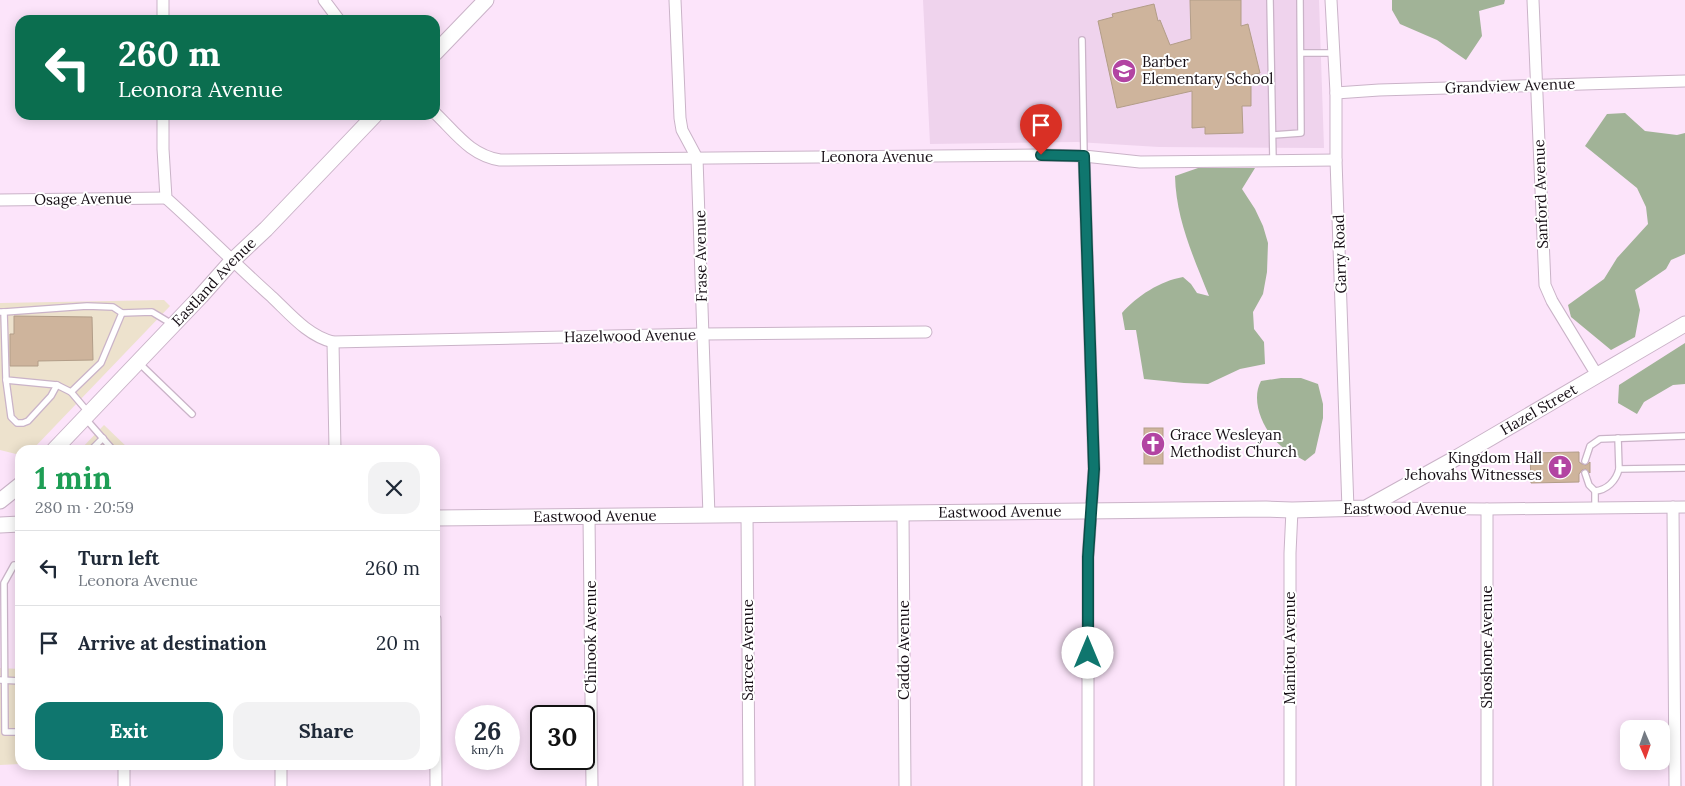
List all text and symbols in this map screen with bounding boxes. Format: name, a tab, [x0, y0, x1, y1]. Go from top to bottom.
text: 260 m	[118, 31, 220, 76]
icon: left	[35, 35, 100, 100]
place label: Barber Elementary School	[1142, 52, 1273, 88]
school or university icon: Barber Elementary School	[1111, 58, 1137, 84]
street label: Grandview Avenue	[1445, 74, 1575, 97]
text: Leonora Avenue	[118, 75, 283, 103]
pin	[1020, 104, 1062, 155]
icon: arrive	[1027, 111, 1055, 139]
street label: Sanford Avenue	[1529, 139, 1552, 249]
street label: Leonora Avenue	[821, 147, 933, 166]
street label: Osage Avenue	[34, 188, 132, 209]
street label: Frase Avenue	[690, 210, 711, 302]
street label: Garry Road	[1329, 214, 1350, 294]
street label: Eastland Avenue	[167, 233, 260, 330]
street label: Hazelwood Avenue	[564, 325, 696, 346]
street label: Hazel Street	[1497, 379, 1580, 439]
place label: Grace Wesleyan Methodist Church	[1170, 425, 1297, 461]
church icon: Grace Wesleyan Methodist Church	[1140, 431, 1166, 457]
place label: Kingdom Hall Jehovahs Witnesses	[1404, 448, 1542, 484]
church icon: Kingdom Hall Jehovahs Witnesses	[1547, 454, 1573, 480]
text: 1 min	[35, 459, 112, 497]
button: close	[368, 462, 420, 514]
text: 280 m · 20:59	[35, 497, 134, 517]
street label: Eastwood Avenue	[1343, 499, 1467, 518]
street label: Eastwood Avenue	[938, 501, 1062, 522]
street label: Eastwood Avenue	[533, 506, 657, 526]
text: Turn left	[78, 546, 159, 570]
icon: left	[35, 554, 63, 582]
text: 260 m	[365, 556, 420, 580]
text: Leonora Avenue	[78, 570, 198, 590]
street label: Chinook Avenue	[581, 580, 600, 694]
street label: Shoshone Avenue	[1477, 585, 1496, 709]
street label: Manitou Avenue	[1280, 591, 1299, 705]
street label: Sarcee Avenue	[738, 599, 757, 701]
street label: Caddo Avenue	[894, 600, 913, 700]
position arrow	[1061, 626, 1113, 678]
icon: arrive	[35, 629, 63, 657]
text: Arrive at destination	[78, 631, 267, 655]
text: 20 m	[376, 631, 420, 655]
button: Exit	[35, 702, 223, 760]
button: Share	[233, 702, 420, 760]
speed limit sign: 30	[530, 705, 595, 770]
text: 26	[474, 715, 501, 747]
north arrow	[1620, 720, 1670, 770]
map controls	[1620, 720, 1670, 770]
text: km/h	[471, 742, 504, 757]

